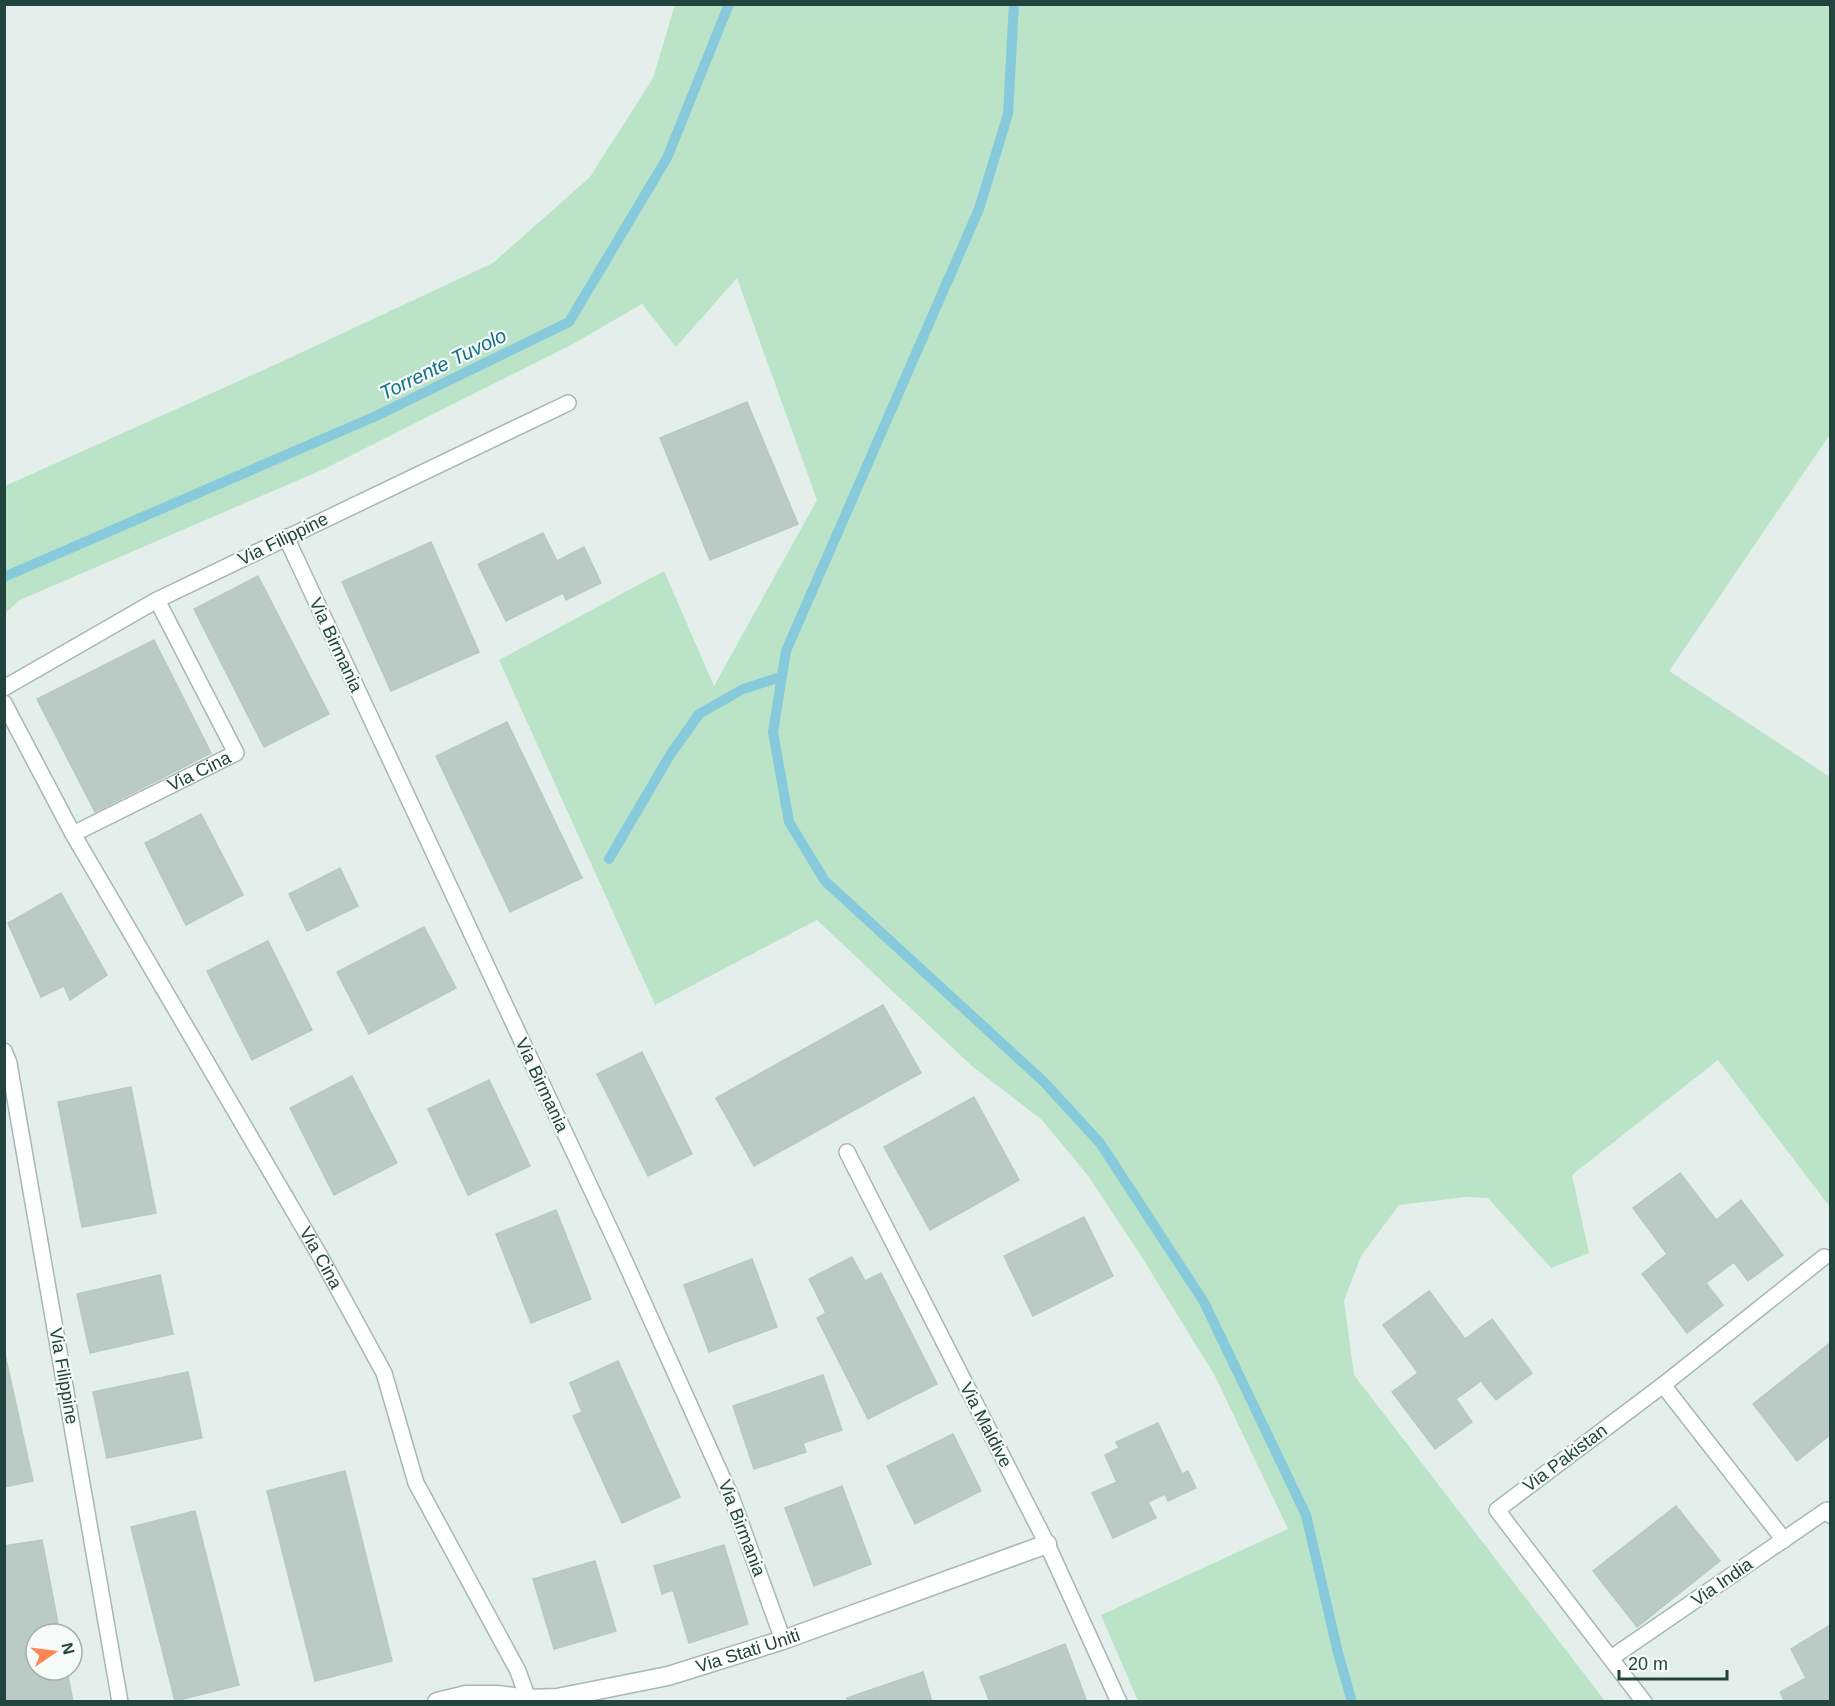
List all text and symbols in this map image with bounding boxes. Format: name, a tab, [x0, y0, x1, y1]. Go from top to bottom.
water label: Torrente Tuvolo	[376, 324, 510, 404]
street label: Via Filippine	[235, 509, 331, 569]
street label: Via Birmania	[305, 595, 367, 696]
street label: Via Cina	[164, 747, 235, 795]
street label: Via Birmania	[511, 1035, 573, 1136]
street label: Via Cina	[295, 1223, 346, 1293]
street label: Via Filippine	[46, 1326, 82, 1426]
street label: Via Maldive	[956, 1379, 1016, 1471]
street label: Via Pakistan	[1519, 1420, 1611, 1496]
street label: Via Birmania	[714, 1477, 770, 1580]
street label: Via India	[1688, 1553, 1757, 1610]
north arrow	[24, 1622, 84, 1682]
street label: Via Stati Uniti	[693, 1625, 803, 1677]
text: N	[58, 1641, 78, 1656]
scale bar	[1619, 1643, 1727, 1681]
text: 20 m	[1628, 1654, 1668, 1674]

